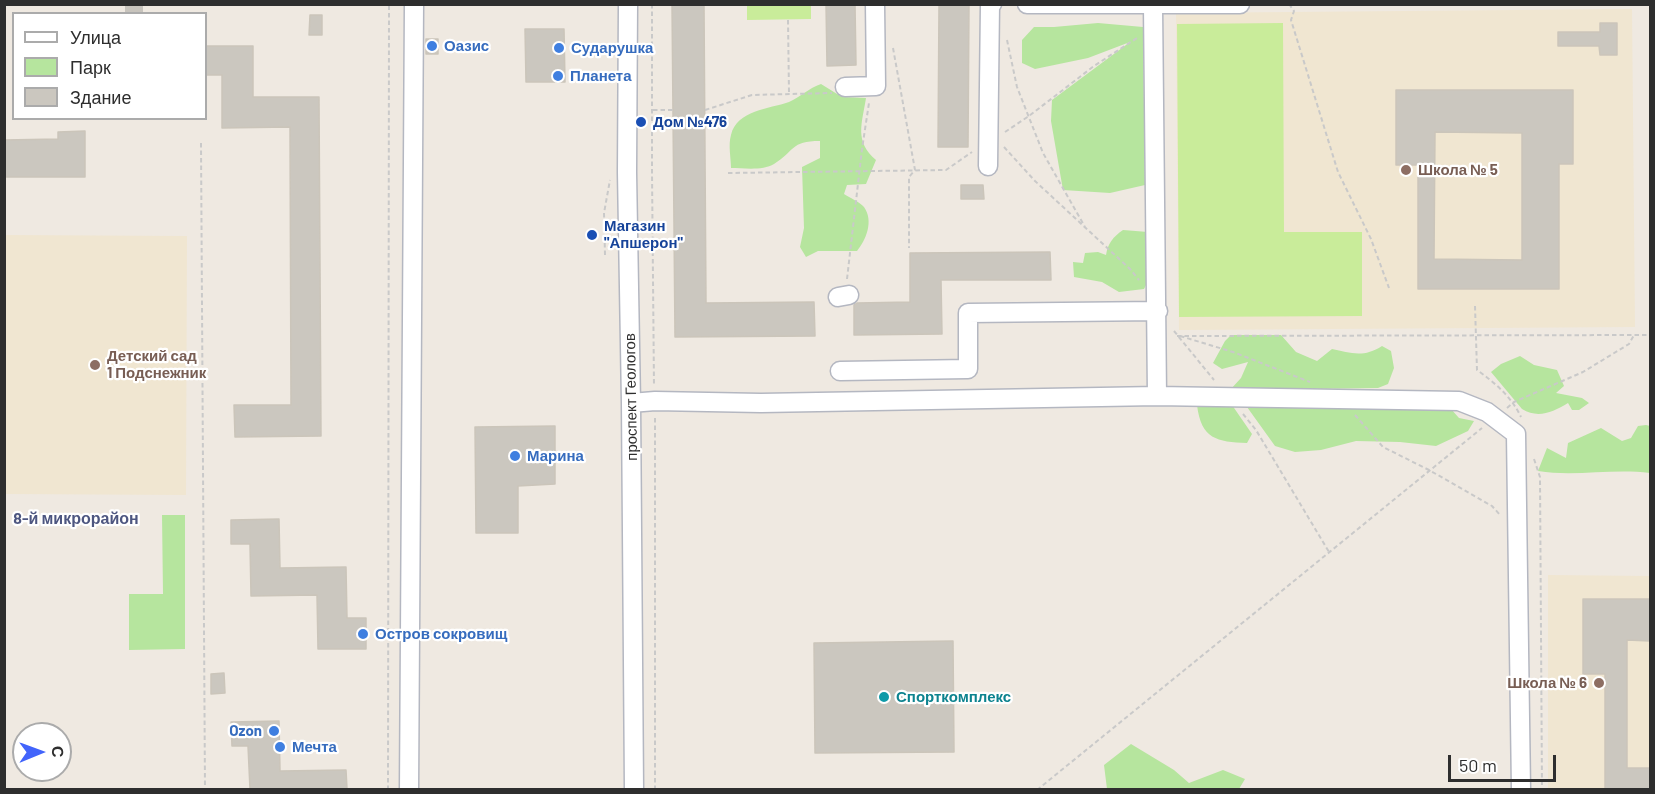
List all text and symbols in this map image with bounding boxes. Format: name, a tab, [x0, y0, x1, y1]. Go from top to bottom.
legend	[12, 12, 207, 120]
text: Улица	[70, 26, 121, 48]
place label: Оазис	[444, 37, 489, 55]
marker: Оазис	[425, 39, 439, 53]
place label: Сударушка	[571, 39, 653, 57]
marker: Сударушка	[552, 41, 566, 55]
text: Парк	[70, 56, 111, 78]
place label: Планета	[570, 67, 632, 85]
marker: Планета	[551, 69, 565, 83]
text: Здание	[70, 86, 131, 108]
place label: Дом №476	[653, 113, 727, 131]
marker: Дом №476	[634, 115, 648, 129]
place label: Школа № 5	[1418, 161, 1498, 179]
marker: Школа № 5	[1399, 163, 1413, 177]
place label: Магазин "Апшерон"	[604, 217, 683, 252]
marker: Магазин "Апшерон"	[585, 228, 599, 242]
street label: проспект Геологов	[621, 333, 641, 461]
place label: Детский сад 1 Подснежник	[107, 347, 206, 382]
marker: Детский сад 1 Подснежник	[88, 358, 102, 372]
place label: Марина	[527, 447, 584, 465]
marker: Марина	[508, 449, 522, 463]
district label: 8-й микрорайон	[13, 509, 139, 529]
place label: Остров сокровищ	[375, 625, 507, 643]
marker: Остров сокровищ	[356, 627, 370, 641]
place label: Школа № 6	[1507, 674, 1587, 692]
marker: Школа № 6	[1592, 676, 1606, 690]
place label: Спорткомплекс	[896, 688, 1011, 706]
marker: Спорткомплекс	[877, 690, 891, 704]
north arrow	[12, 722, 72, 782]
place label: Ozon	[229, 722, 262, 740]
marker: Ozon	[267, 724, 281, 738]
place label: Мечта	[292, 738, 337, 756]
marker: Мечта	[273, 740, 287, 754]
scale bar	[1451, 743, 1559, 781]
text: С	[49, 746, 68, 758]
text: 50 m	[1459, 754, 1497, 776]

